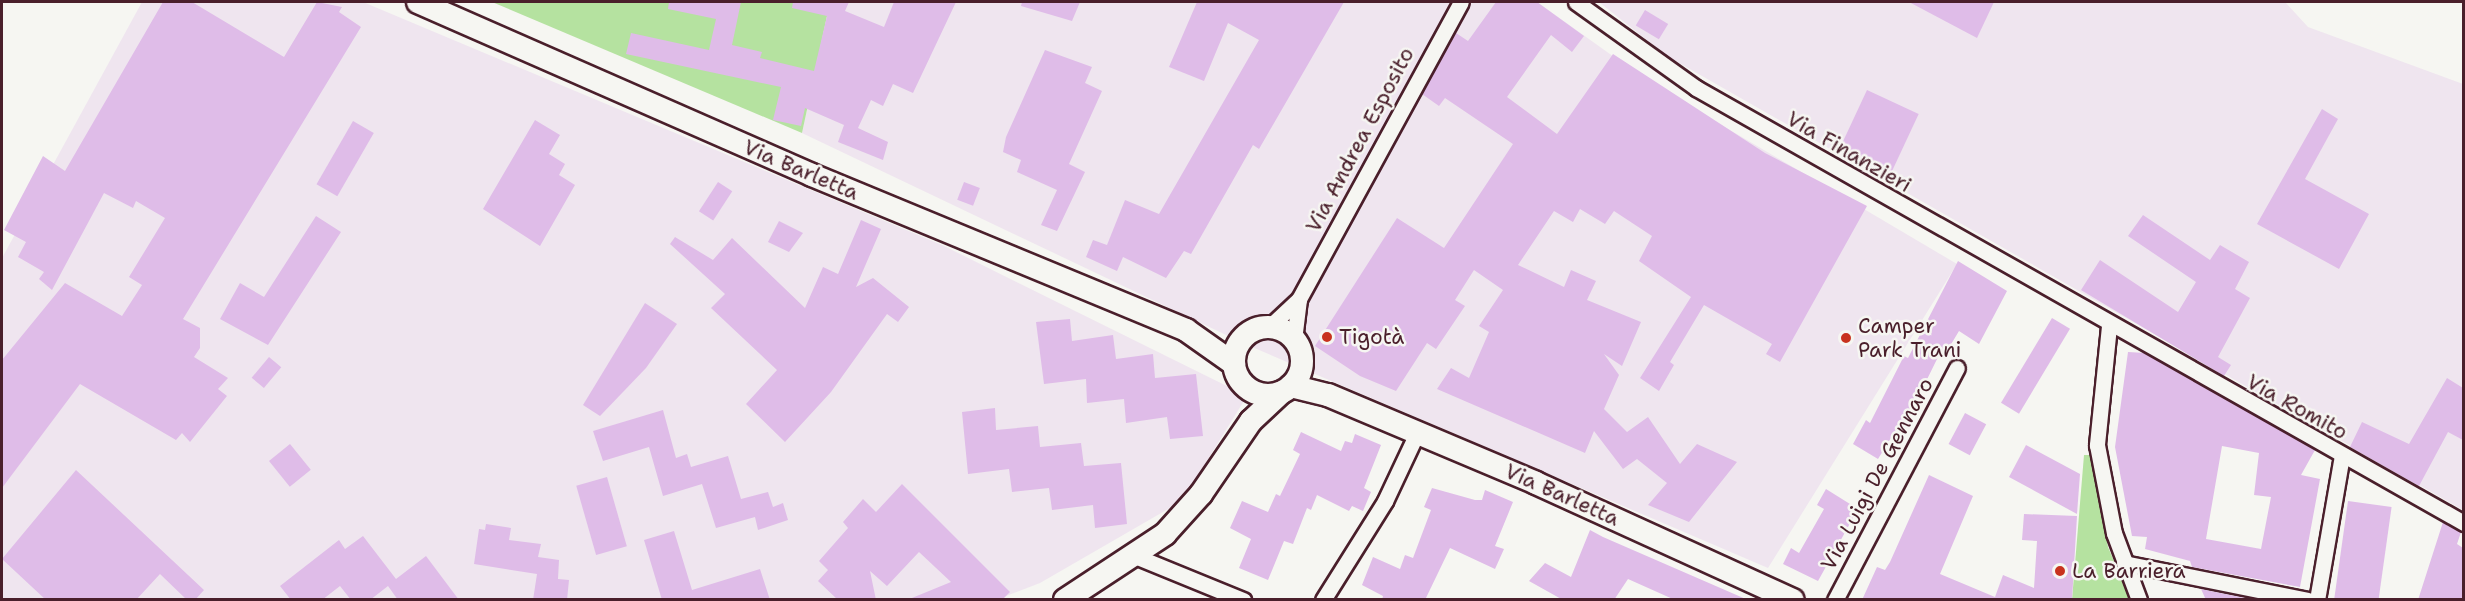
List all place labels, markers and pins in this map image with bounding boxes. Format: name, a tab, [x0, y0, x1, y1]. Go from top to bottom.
place label: Camper Park Trani	[1858, 313, 1962, 363]
place label: Tigotà	[1339, 324, 1404, 350]
marker: Tigotà	[1320, 330, 1334, 344]
marker: Camper Park Trani	[1839, 331, 1853, 345]
place label: La Barriera	[2072, 558, 2186, 584]
marker: La Barriera	[2053, 564, 2067, 578]

